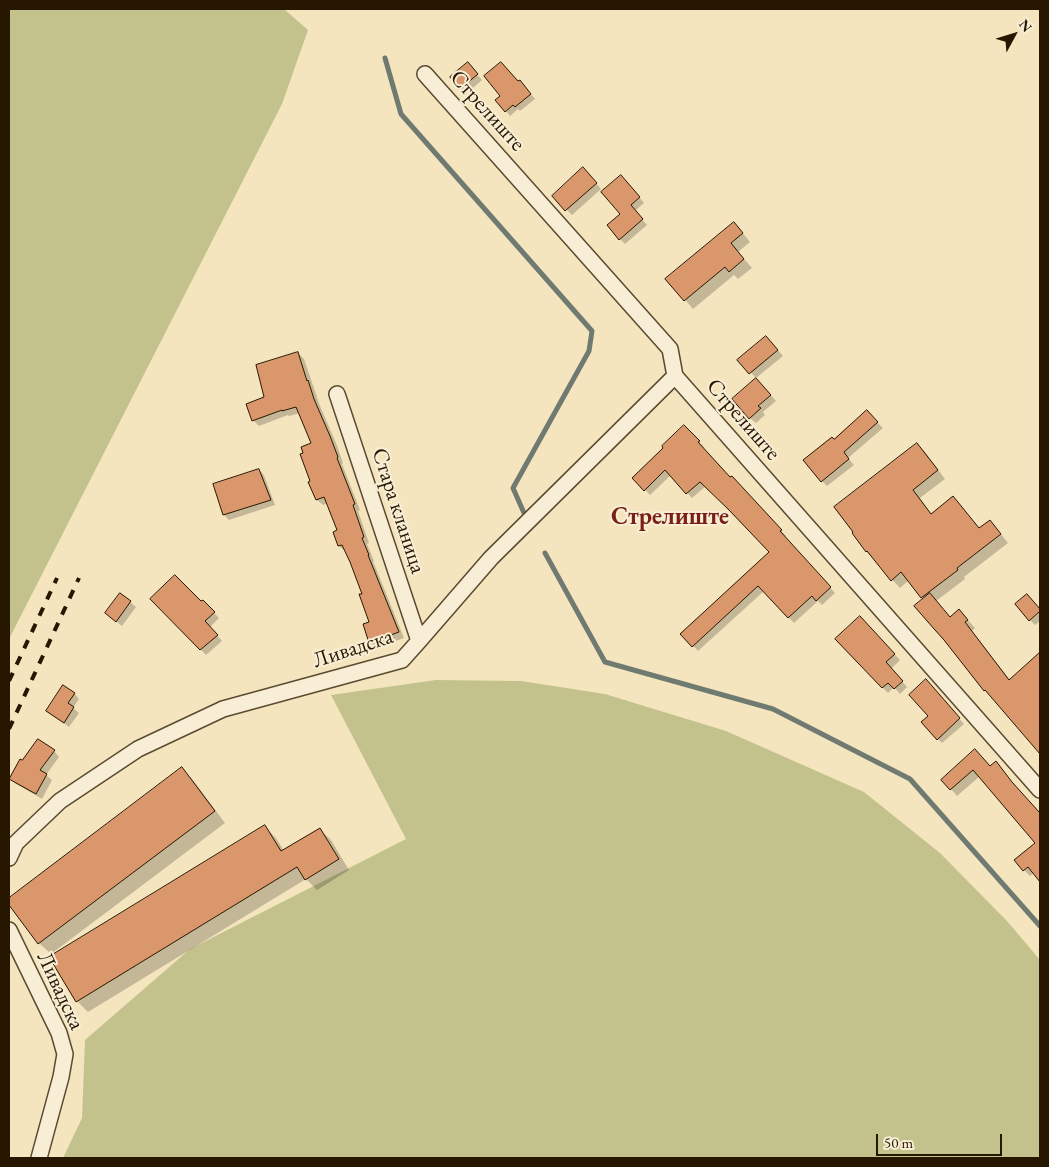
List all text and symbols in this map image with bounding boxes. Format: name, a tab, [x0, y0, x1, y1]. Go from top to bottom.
north arrow	[989, 10, 1039, 60]
text: N	[1015, 15, 1036, 36]
street label: Стрелиште	[444, 65, 530, 157]
street label: Стрелиште	[700, 374, 786, 466]
street label: Стара кланица	[365, 445, 431, 577]
district label: Стрелиште	[611, 503, 729, 531]
street label: Ливадска	[309, 624, 397, 674]
street label: Ливадска	[31, 948, 89, 1034]
scale bar	[879, 1124, 1005, 1156]
text: 50 m	[884, 1133, 913, 1152]

